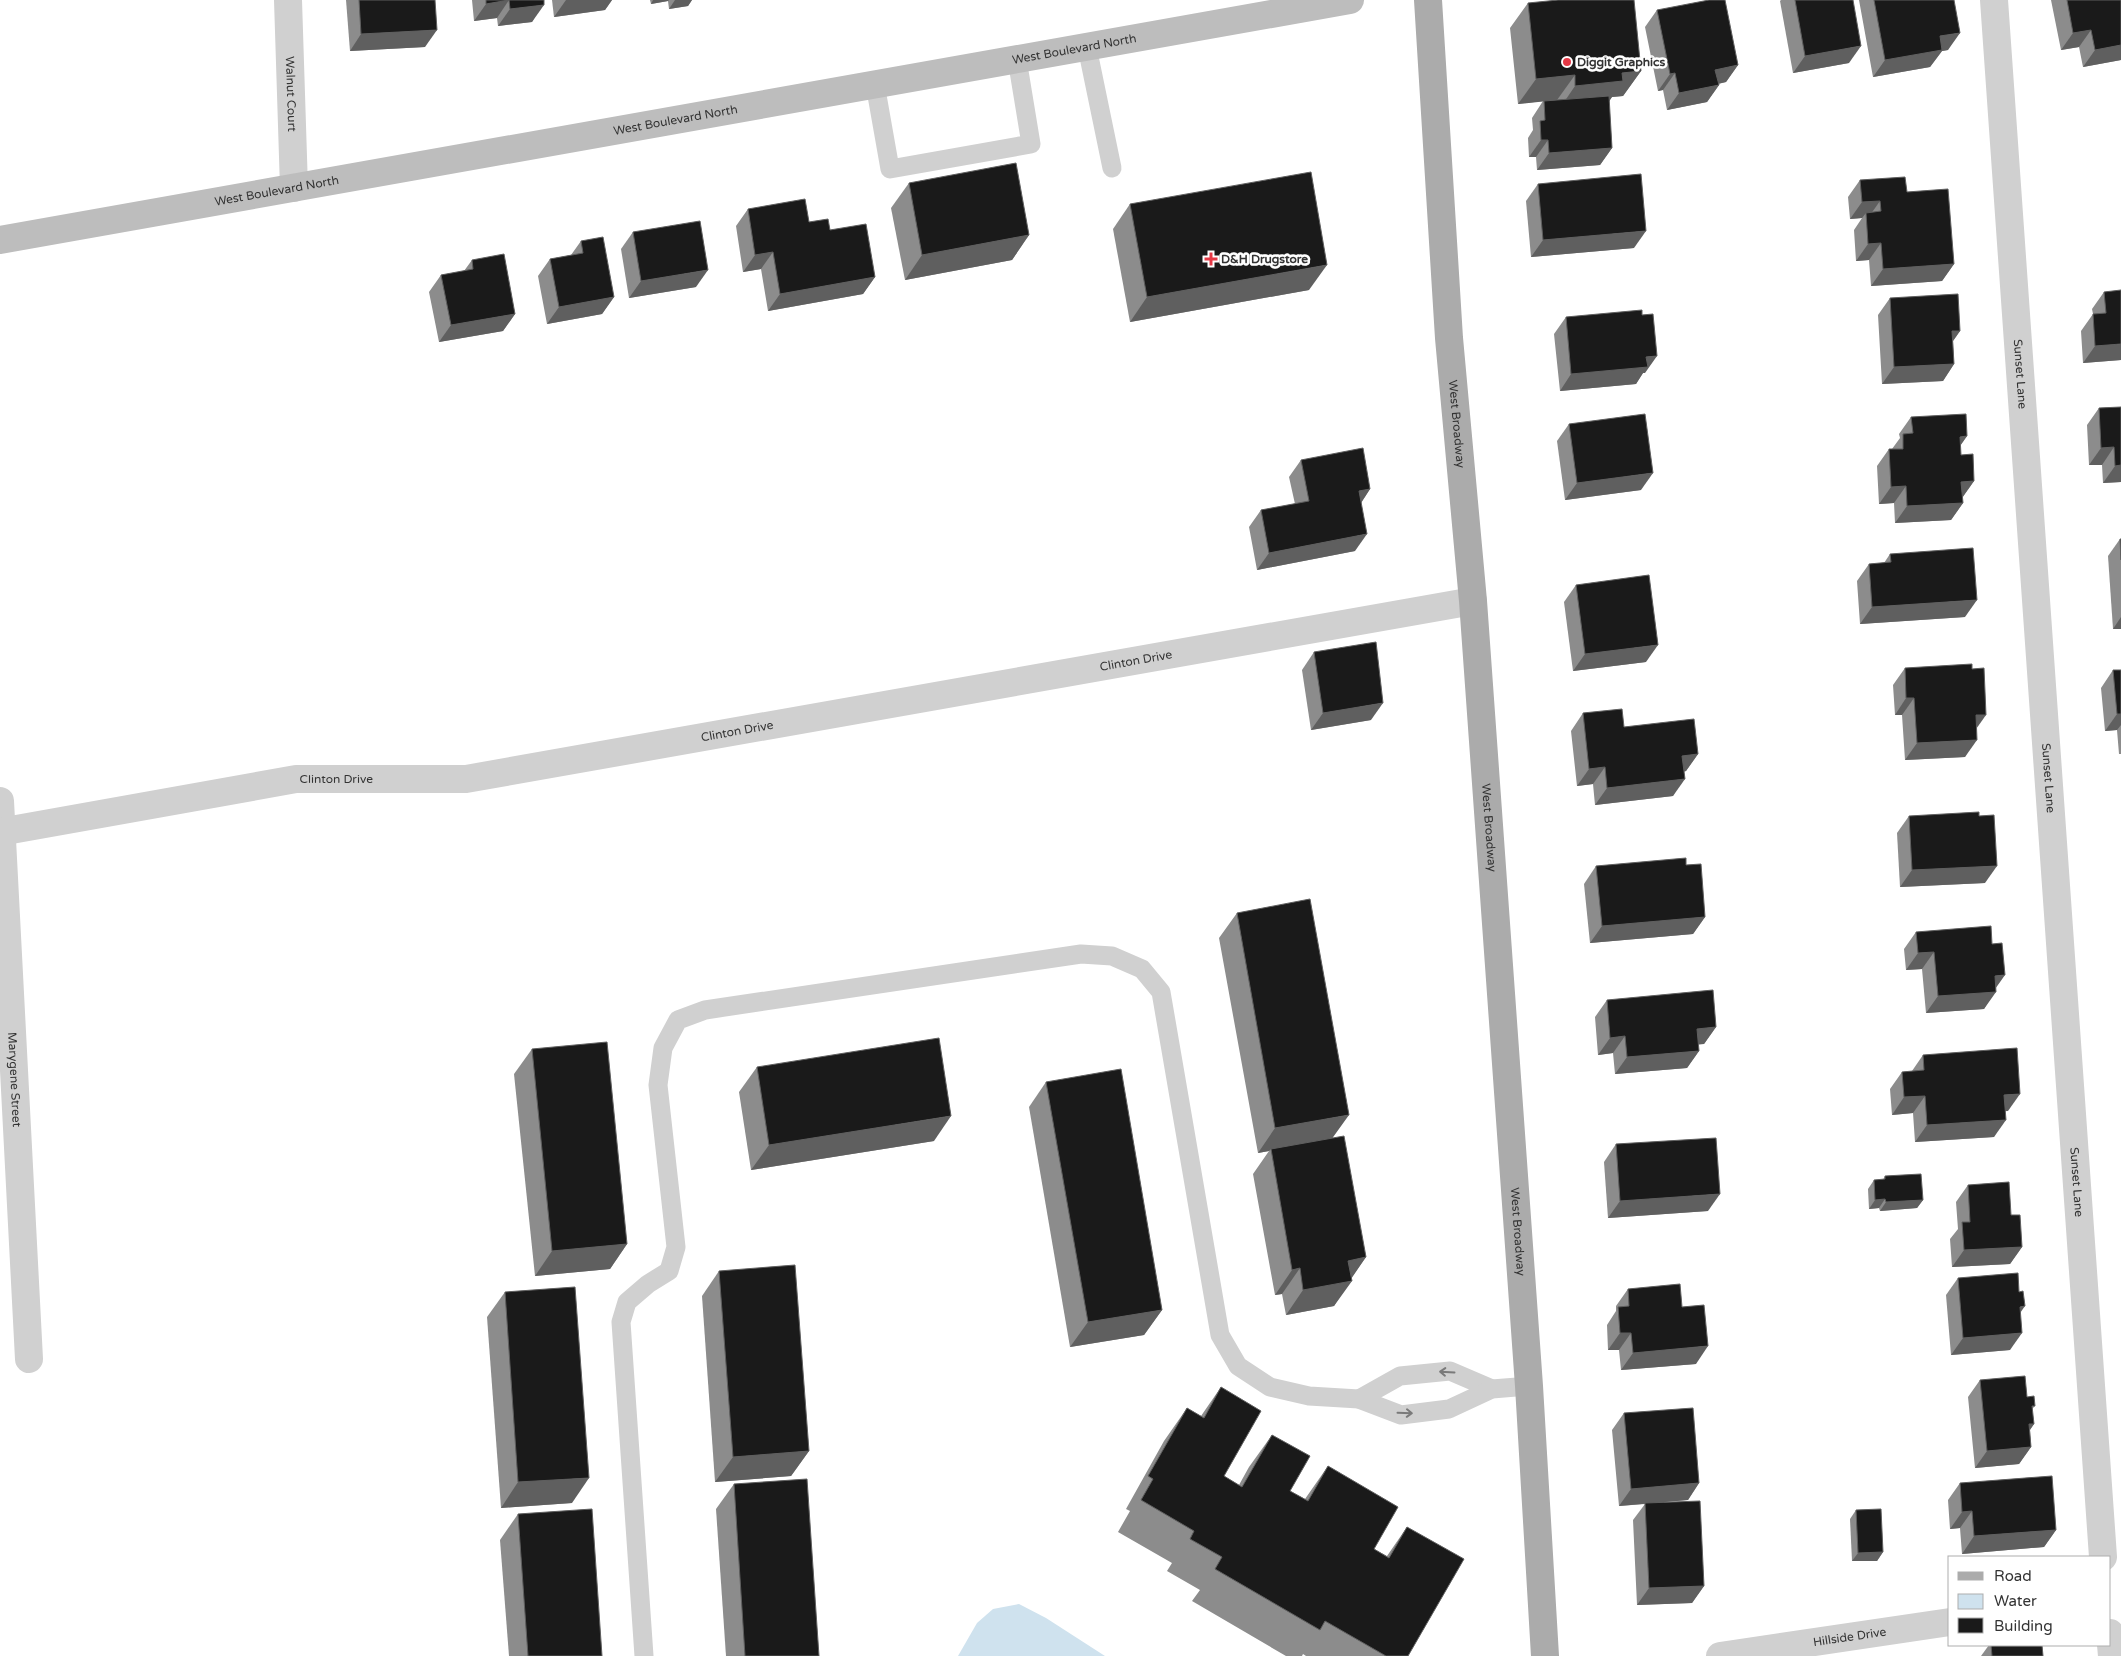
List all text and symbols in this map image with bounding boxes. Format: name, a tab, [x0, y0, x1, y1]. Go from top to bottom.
street label: West Boulevard North	[1011, 31, 1137, 67]
place label: Diggit Graphics	[1577, 55, 1665, 70]
street label: Walnut Court	[283, 56, 299, 132]
marker: Diggit Graphics	[1561, 56, 1573, 68]
street label: West Boulevard North	[612, 102, 739, 138]
street label: West Boulevard North	[213, 173, 340, 209]
place label: D&H Drugstore	[1221, 252, 1308, 267]
marker: D&H Drugstore	[1205, 253, 1217, 265]
street label: Sunset Lane	[2011, 339, 2030, 410]
street label: West Broadway	[1446, 379, 1468, 469]
street label: Clinton Drive	[1099, 647, 1173, 674]
street label: Clinton Drive	[700, 718, 775, 744]
street label: Sunset Lane	[2039, 743, 2058, 814]
street label: Clinton Drive	[300, 772, 373, 786]
street label: West Broadway	[1479, 783, 1499, 873]
street label: Marygene Street	[5, 1032, 24, 1128]
street label: Sunset Lane	[2067, 1147, 2086, 1218]
street label: West Broadway	[1508, 1187, 1528, 1277]
one-way arrow	[1439, 1368, 1455, 1377]
one-way arrow	[1397, 1409, 1413, 1418]
legend	[1948, 1556, 2111, 1646]
text: Road	[1994, 1567, 2032, 1585]
text: Water	[1994, 1592, 2037, 1610]
text: Building	[1994, 1617, 2053, 1635]
street label: Hillside Drive	[1812, 1624, 1887, 1649]

